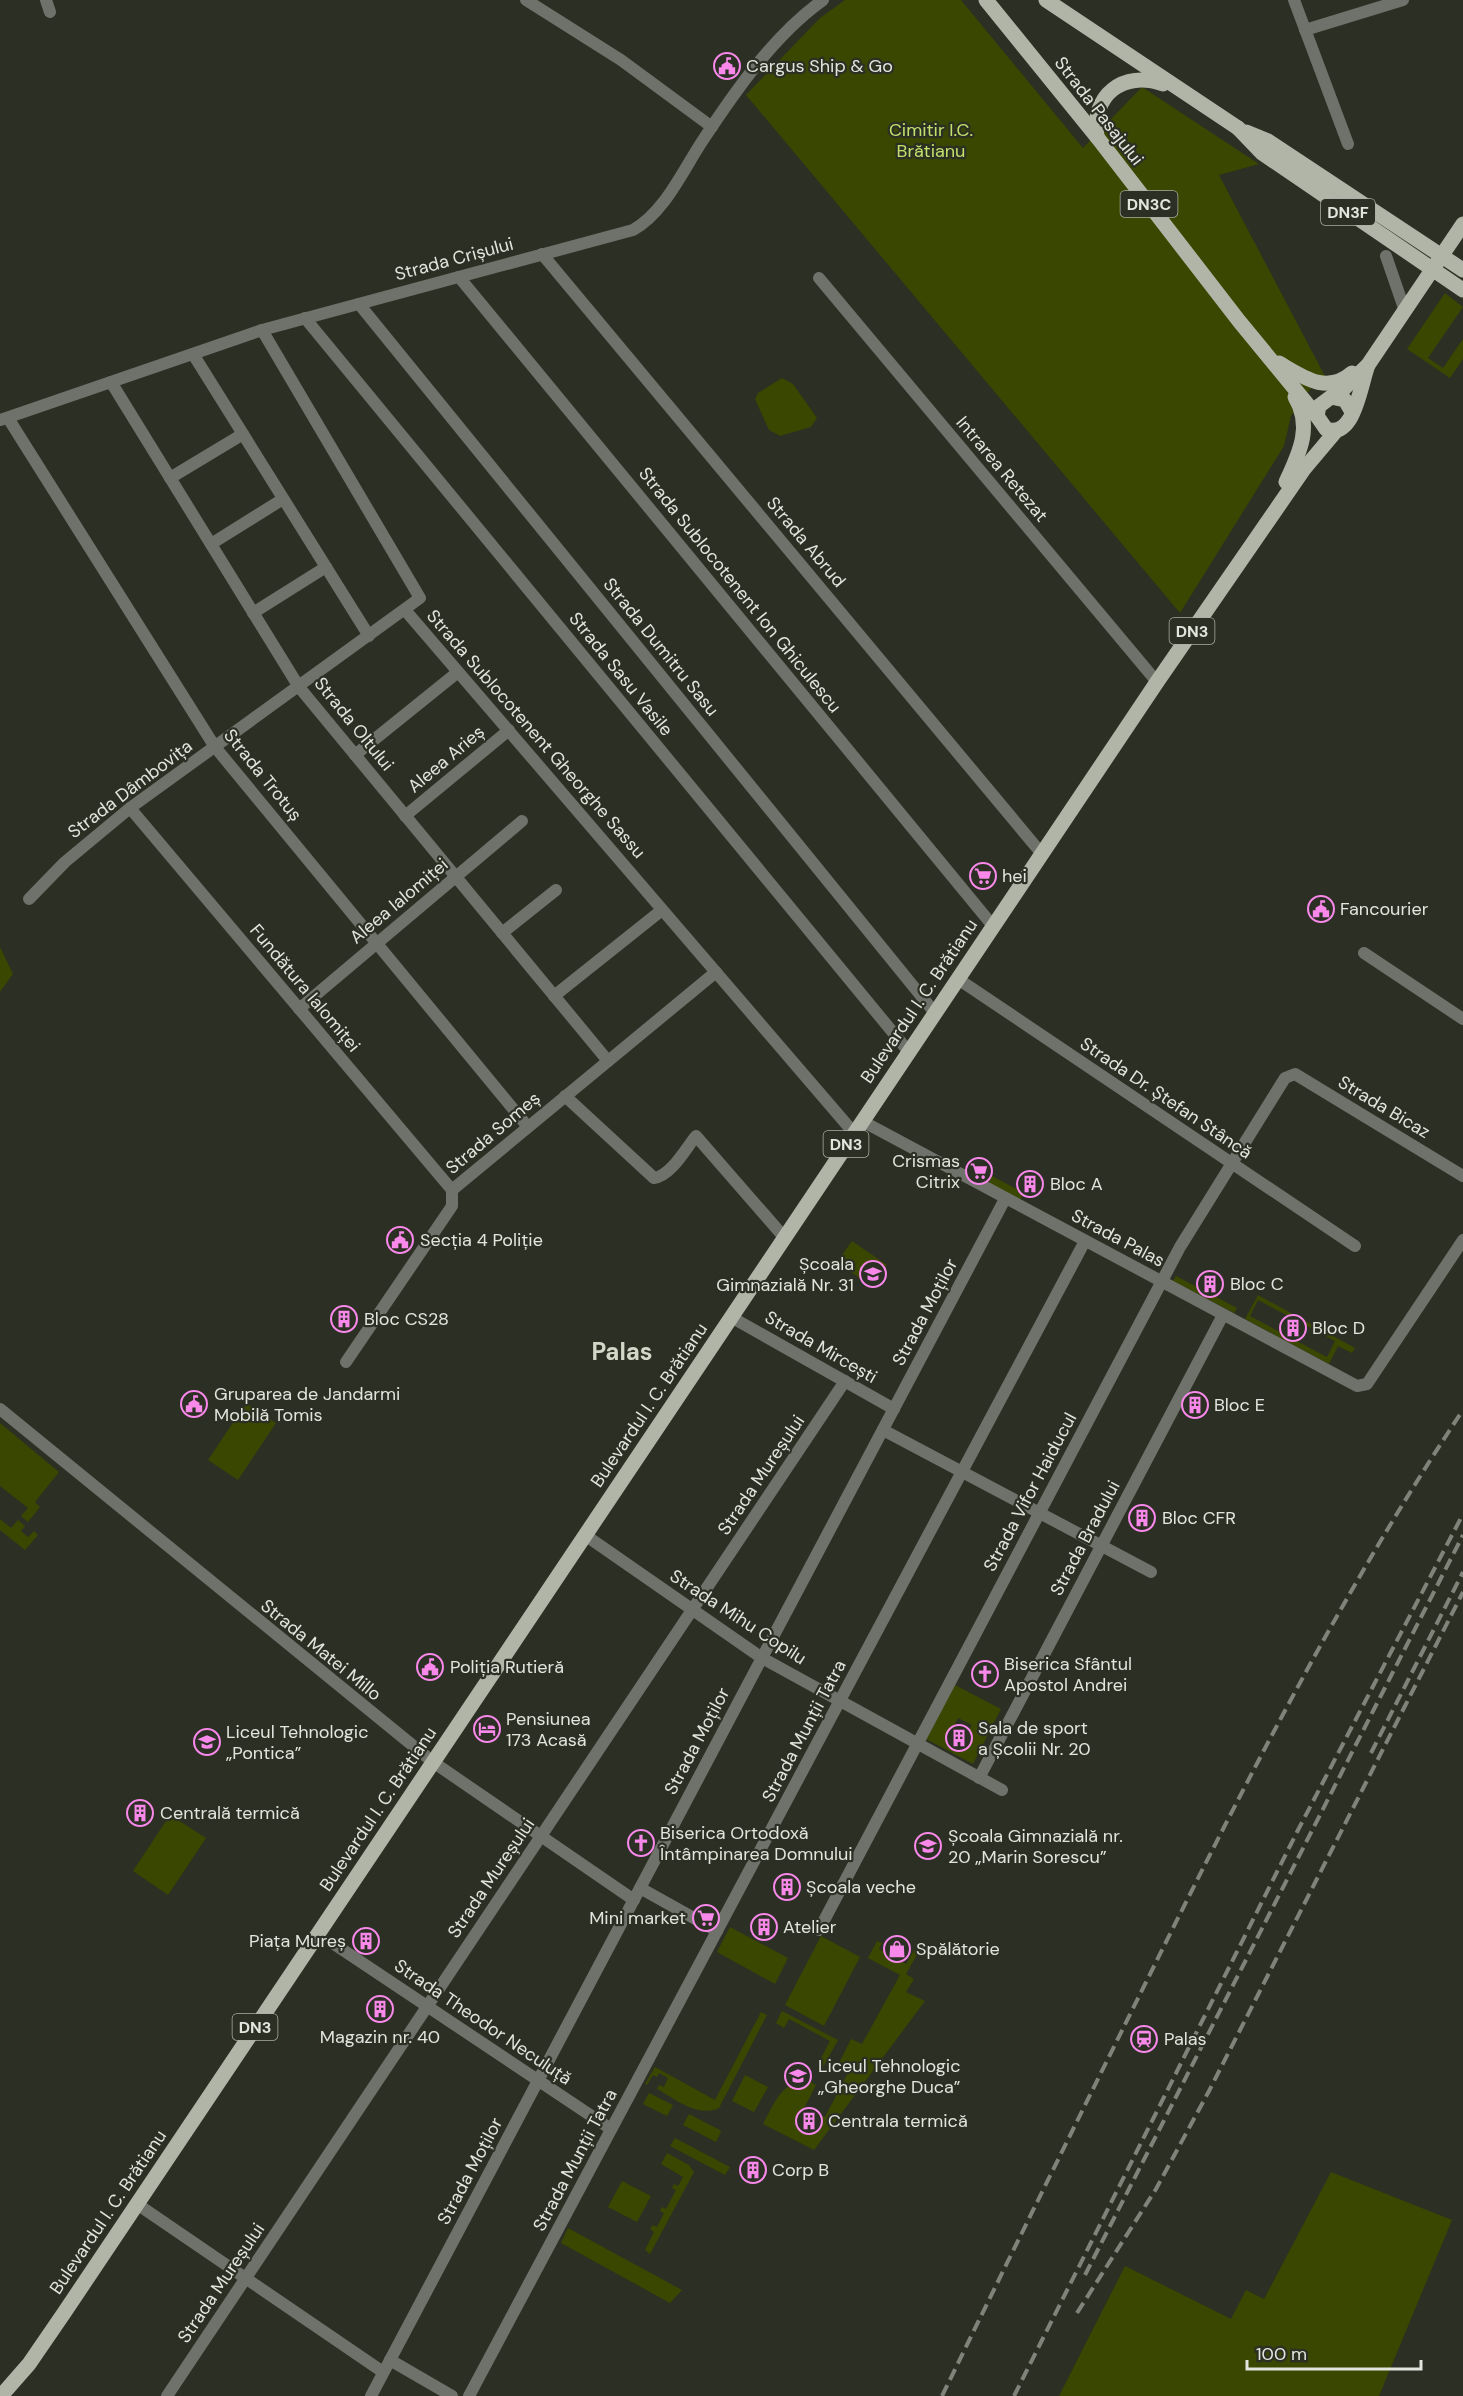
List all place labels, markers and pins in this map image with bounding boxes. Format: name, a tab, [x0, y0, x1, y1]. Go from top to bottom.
public building icon: Cargus Ship & Go	[712, 51, 742, 81]
place label: Cargus Ship & Go	[746, 54, 893, 78]
supermarket icon: hei	[968, 861, 998, 891]
place label: hei	[1002, 864, 1027, 888]
public building icon: Fancourier	[1306, 894, 1336, 924]
place label: Fancourier	[1340, 897, 1429, 921]
place label: Crismas Citrix	[892, 1149, 960, 1194]
supermarket icon: Crismas Citrix	[964, 1156, 994, 1186]
building icon: Bloc A	[1015, 1169, 1045, 1199]
place label: Bloc A	[1050, 1172, 1103, 1196]
public building icon: Secția 4 Poliție	[385, 1225, 415, 1255]
place label: Secția 4 Poliție	[420, 1228, 543, 1252]
place label: Școala Gimnazială Nr. 31	[716, 1252, 854, 1297]
school or university icon: Școala Gimnazială Nr. 31	[858, 1259, 888, 1289]
building icon: Bloc C	[1195, 1269, 1225, 1299]
place label: Bloc C	[1230, 1272, 1284, 1296]
building icon: Bloc CS28	[329, 1304, 359, 1334]
place label: Bloc CS28	[364, 1307, 449, 1331]
building icon: Bloc D	[1278, 1313, 1308, 1343]
place label: Bloc D	[1312, 1316, 1365, 1340]
place label: Gruparea de Jandarmi Mobilă Tomis	[214, 1382, 400, 1427]
public building icon: Gruparea de Jandarmi Mobilă Tomis	[179, 1389, 209, 1419]
building icon: Bloc E	[1180, 1390, 1210, 1420]
place label: Bloc E	[1214, 1393, 1265, 1417]
building icon: Bloc CFR	[1127, 1503, 1157, 1533]
place label: Bloc CFR	[1162, 1506, 1236, 1530]
public building icon: Poliția Rutieră	[415, 1652, 445, 1682]
place label: Biserica Sfântul Apostol Andrei	[1004, 1652, 1132, 1697]
place label: Poliția Rutieră	[450, 1655, 564, 1679]
church icon: Biserica Sfântul Apostol Andrei	[970, 1659, 1000, 1689]
place label: Pensiunea 173 Acasă	[506, 1707, 591, 1752]
hotel icon: Pensiunea 173 Acasă	[472, 1714, 502, 1744]
place label: Sala de sport a Școlii Nr. 20	[978, 1716, 1091, 1761]
place label: Liceul Tehnologic „Pontica”	[226, 1720, 368, 1765]
building icon: Sala de sport a Școlii Nr. 20	[944, 1723, 974, 1753]
school or university icon: Liceul Tehnologic „Pontica”	[192, 1727, 222, 1757]
building icon: Centrală termică	[125, 1798, 155, 1828]
place label: Centrală termică	[160, 1801, 300, 1825]
place label: Biserica Ortodoxă Întâmpinarea Domnului	[659, 1821, 853, 1866]
place label: Școala Gimnazială nr. 20 „Marin Sorescu”	[948, 1824, 1123, 1869]
church icon: Biserica Ortodoxă Întâmpinarea Domnului	[626, 1828, 656, 1858]
school or university icon: Școala Gimnazială nr. 20 „Marin Sorescu”	[913, 1831, 943, 1861]
building icon: Școala veche	[772, 1872, 802, 1902]
place label: Școala veche	[806, 1875, 916, 1899]
supermarket icon: Mini market	[691, 1903, 721, 1933]
place label: Mini market	[589, 1906, 686, 1930]
building icon: Atelier	[749, 1912, 779, 1942]
place label: Atelier	[783, 1915, 837, 1939]
building icon: Piața Mureș	[351, 1926, 381, 1956]
place label: Piața Mureș	[249, 1929, 346, 1953]
shop icon: Spălătorie	[882, 1934, 912, 1964]
place label: Spălătorie	[916, 1937, 1000, 1961]
building icon: Magazin nr. 40	[365, 1994, 395, 2024]
station icon: Palas	[1129, 2024, 1159, 2054]
place label: Magazin nr. 40	[320, 2025, 440, 2049]
place label: Palas	[1164, 2027, 1207, 2051]
place label: Liceul Tehnologic „Gheorghe Duca”	[818, 2054, 961, 2099]
school or university icon: Liceul Tehnologic „Gheorghe Duca”	[783, 2061, 813, 2091]
building icon: Centrala termică	[794, 2106, 824, 2136]
place label: Centrala termică	[828, 2109, 968, 2133]
building icon: Corp B	[738, 2155, 768, 2185]
place label: Corp B	[772, 2158, 829, 2182]

